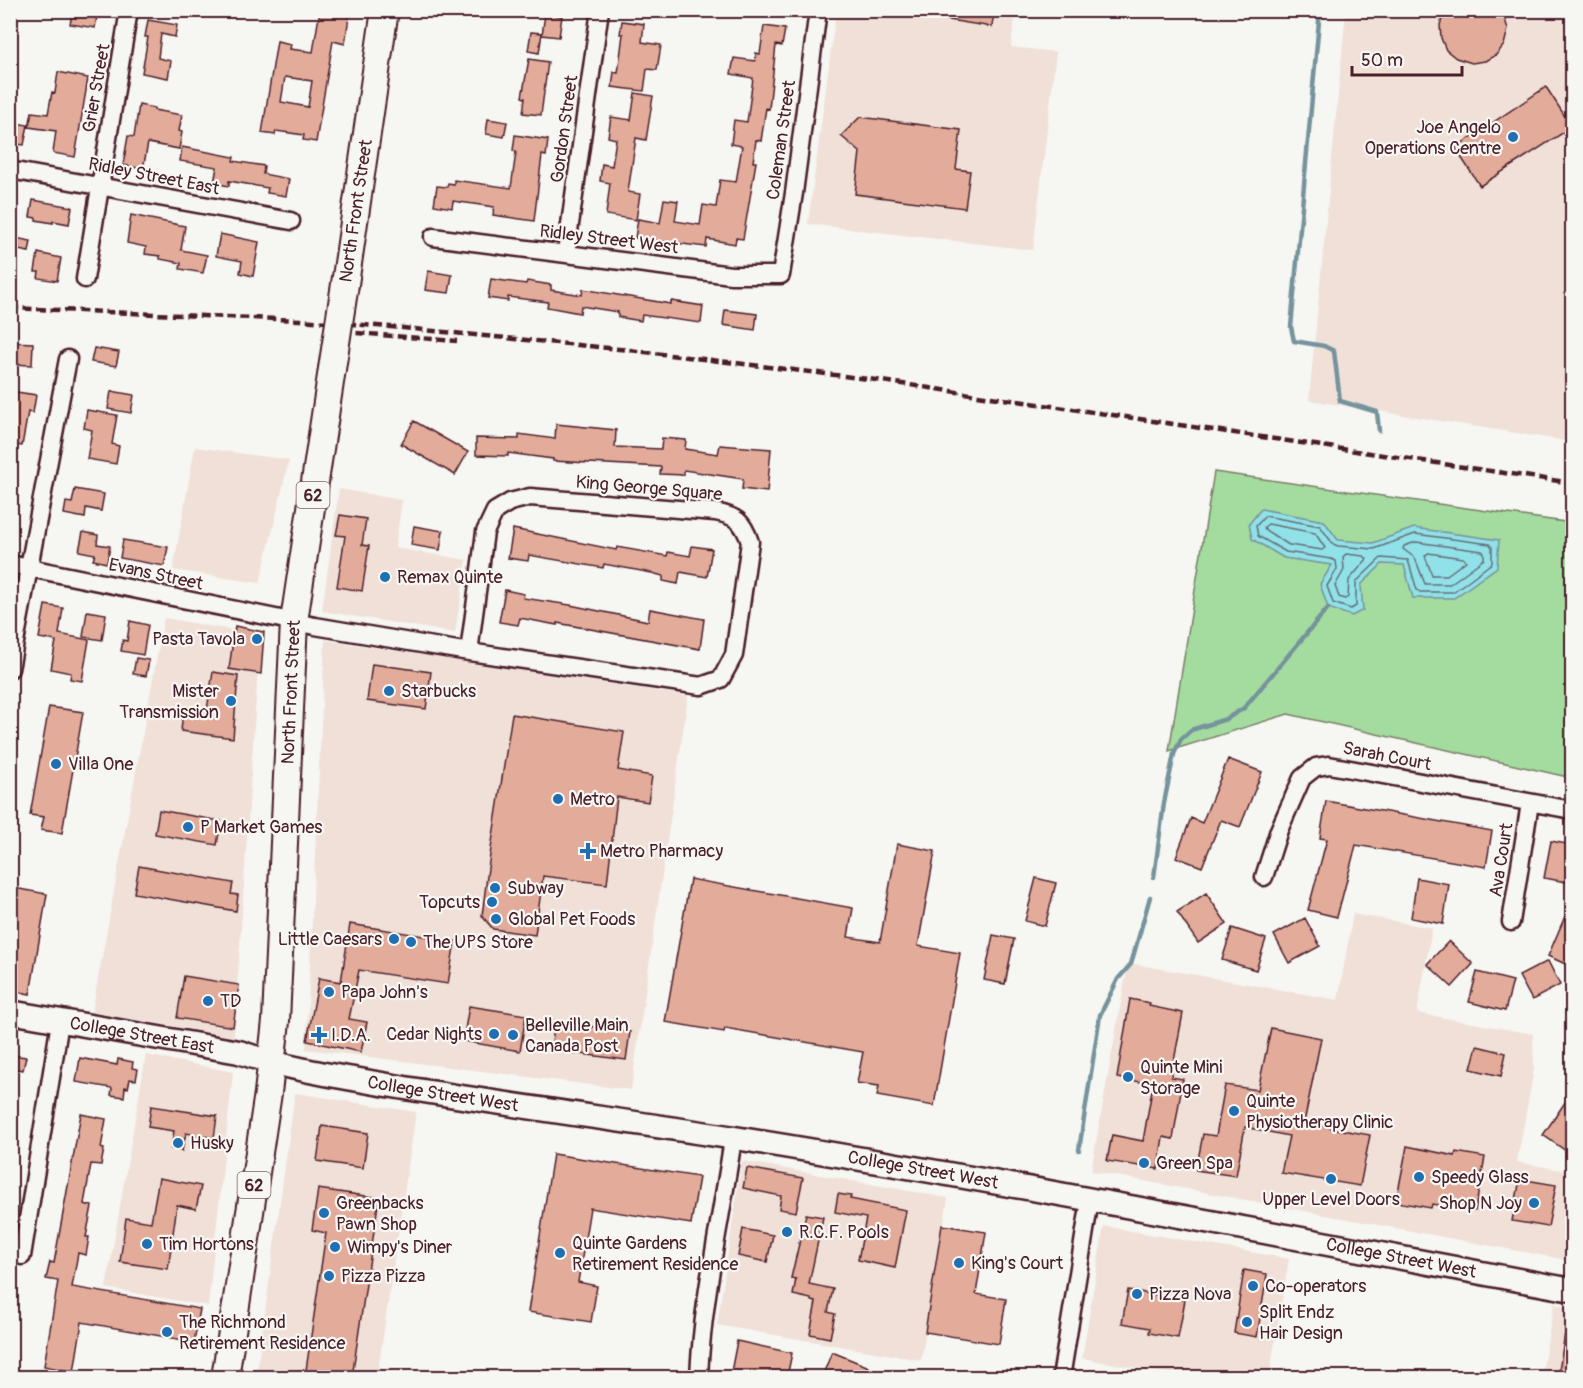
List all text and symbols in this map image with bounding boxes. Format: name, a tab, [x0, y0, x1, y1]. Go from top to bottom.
scale bar	[1352, 39, 1462, 77]
street label: Grier Street	[77, 41, 116, 134]
text: 50 m	[1361, 49, 1403, 72]
street label: Gordon Street	[546, 73, 584, 184]
street label: Coleman Street	[762, 78, 801, 201]
place label: Joe Angelo Operations Centre	[1364, 116, 1501, 160]
marker: Joe Angelo Operations Centre	[1506, 130, 1520, 144]
street label: North Front Street	[334, 137, 378, 284]
street label: Ridley Street East	[86, 153, 222, 201]
street label: Ridley Street West	[538, 220, 680, 259]
street label: King George Square	[575, 471, 723, 506]
road number: 62	[296, 482, 330, 508]
street label: Evans Street	[107, 553, 206, 596]
place label: Remax Quinte	[397, 566, 503, 589]
marker: Remax Quinte	[378, 570, 392, 584]
street label: North Front Street	[277, 619, 306, 765]
place label: Pasta Tavola	[152, 628, 245, 651]
marker: Pasta Tavola	[250, 632, 264, 646]
place label: Mister Transmission	[119, 680, 220, 724]
place label: Starbucks	[401, 680, 476, 703]
marker: Starbucks	[382, 684, 396, 698]
marker: Mister Transmission	[224, 694, 238, 708]
street label: Sarah Court	[1341, 737, 1434, 776]
place label: Villa One	[68, 753, 133, 776]
marker: Villa One	[49, 757, 63, 771]
place label: Metro	[570, 788, 615, 811]
marker: Metro	[551, 792, 565, 806]
place label: P Market Games	[200, 816, 322, 839]
marker: P Market Games	[181, 820, 195, 834]
street label: Ava Court	[1484, 821, 1519, 899]
place label: Metro Pharmacy	[600, 840, 723, 863]
marker: Metro Pharmacy	[581, 844, 595, 858]
place label: Subway	[507, 877, 564, 900]
marker: Subway	[488, 881, 502, 895]
place label: Topcuts	[419, 891, 480, 914]
marker: Topcuts	[485, 895, 499, 909]
place label: Global Pet Foods	[508, 908, 635, 931]
marker: Global Pet Foods	[489, 912, 503, 926]
place label: Little Caesars	[278, 928, 382, 951]
place label: The UPS Store	[423, 931, 533, 954]
marker: Little Caesars	[387, 932, 401, 946]
marker: The UPS Store	[404, 935, 418, 949]
place label: Papa John's	[341, 981, 428, 1004]
marker: Papa John's	[322, 985, 336, 999]
place label: TD	[220, 990, 241, 1013]
marker: TD	[201, 994, 215, 1008]
street label: College Street East	[68, 1012, 216, 1060]
place label: Belleville Main Canada Post	[525, 1014, 629, 1058]
place label: Cedar Nights	[386, 1023, 482, 1046]
place label: I.D.A.	[331, 1024, 371, 1047]
marker: Cedar Nights	[487, 1027, 501, 1041]
marker: I.D.A.	[312, 1028, 326, 1042]
marker: Belleville Main Canada Post	[506, 1028, 520, 1042]
place label: Quinte Mini Storage	[1140, 1056, 1223, 1100]
marker: Quinte Mini Storage	[1121, 1070, 1135, 1084]
street label: College Street West	[366, 1071, 521, 1118]
place label: Quinte Physiotherapy Clinic	[1246, 1090, 1393, 1134]
marker: Quinte Physiotherapy Clinic	[1227, 1104, 1241, 1118]
place label: Husky	[190, 1132, 234, 1155]
marker: Husky	[171, 1136, 185, 1150]
street label: College Street West	[846, 1146, 1001, 1195]
place label: Green Spa	[1156, 1152, 1233, 1175]
marker: Green Spa	[1137, 1156, 1151, 1170]
place label: Speedy Glass	[1431, 1166, 1529, 1189]
marker: Speedy Glass	[1412, 1170, 1426, 1184]
road number: 62	[238, 1172, 270, 1198]
marker: Upper Level Doors	[1324, 1172, 1338, 1186]
place label: Upper Level Doors	[1262, 1188, 1400, 1211]
place label: Greenbacks Pawn Shop	[336, 1192, 423, 1236]
place label: Shop N Joy	[1439, 1192, 1522, 1215]
marker: Shop N Joy	[1527, 1196, 1541, 1210]
marker: Greenbacks Pawn Shop	[317, 1206, 331, 1220]
place label: R.C.F. Pools	[799, 1221, 889, 1244]
marker: R.C.F. Pools	[780, 1225, 794, 1239]
place label: Quinte Gardens Retirement Residence	[572, 1232, 739, 1276]
place label: Tim Hortons	[159, 1233, 254, 1256]
street label: College Street West	[1324, 1233, 1479, 1284]
place label: Wimpy's Diner	[347, 1236, 453, 1259]
marker: Tim Hortons	[140, 1237, 154, 1251]
marker: Wimpy's Diner	[328, 1240, 342, 1254]
marker: Quinte Gardens Retirement Residence	[553, 1246, 567, 1260]
place label: King's Court	[971, 1252, 1064, 1275]
marker: King's Court	[952, 1256, 966, 1270]
place label: Pizza Pizza	[341, 1265, 425, 1288]
marker: Pizza Pizza	[322, 1269, 336, 1283]
place label: Co-operators	[1265, 1275, 1366, 1298]
marker: Co-operators	[1246, 1279, 1260, 1293]
place label: Pizza Nova	[1149, 1283, 1231, 1306]
marker: Pizza Nova	[1130, 1287, 1144, 1301]
place label: Split Endz Hair Design	[1259, 1301, 1343, 1345]
place label: The Richmond Retirement Residence	[179, 1311, 346, 1355]
marker: Split Endz Hair Design	[1240, 1315, 1254, 1329]
marker: The Richmond Retirement Residence	[160, 1325, 174, 1339]

